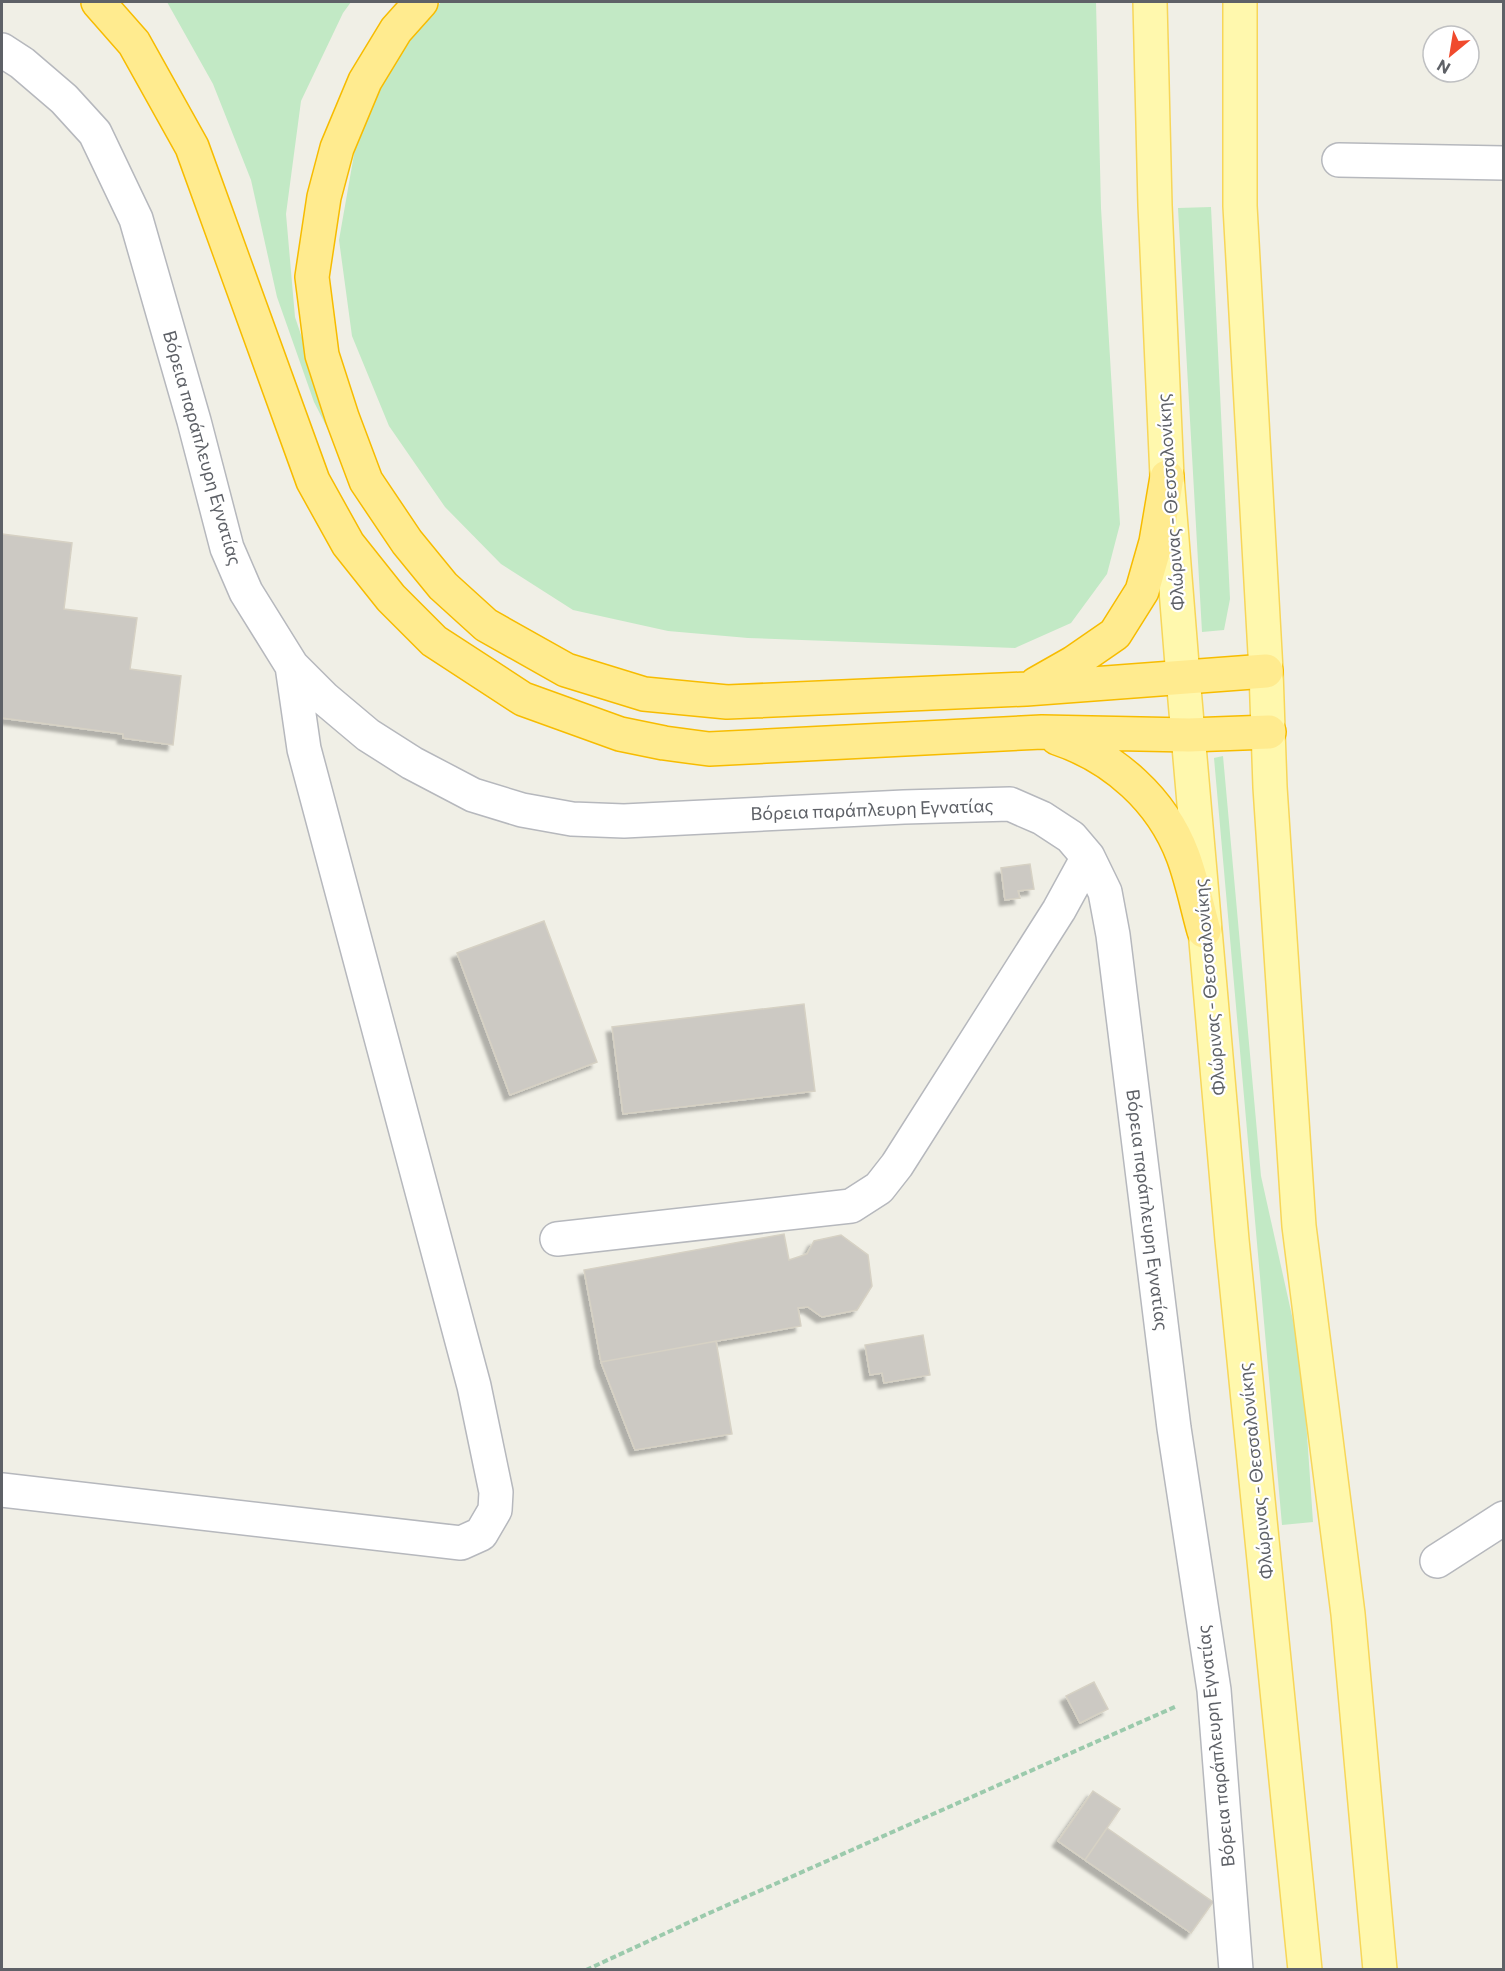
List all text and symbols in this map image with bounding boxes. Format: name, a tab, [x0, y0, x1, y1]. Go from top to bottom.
north arrow	[1421, 24, 1481, 84]
text: N	[1433, 56, 1453, 79]
street label: Βόρεια παράπλευρη Εγνατίας	[159, 328, 247, 568]
street label: Φλώρινας - Θεσσαλονίκης	[1151, 393, 1189, 611]
street label: Βόρεια παράπλευρη Εγνατίας	[750, 794, 994, 824]
street label: Φλώρινας - Θεσσαλονίκης	[1189, 878, 1229, 1096]
street label: Βόρεια παράπλευρη Εγνατίας	[1122, 1088, 1174, 1332]
street label: Φλώρινας - Θεσσαλονίκης	[1233, 1362, 1277, 1581]
street label: Βόρεια παράπλευρη Εγνατίας	[1191, 1624, 1239, 1868]

